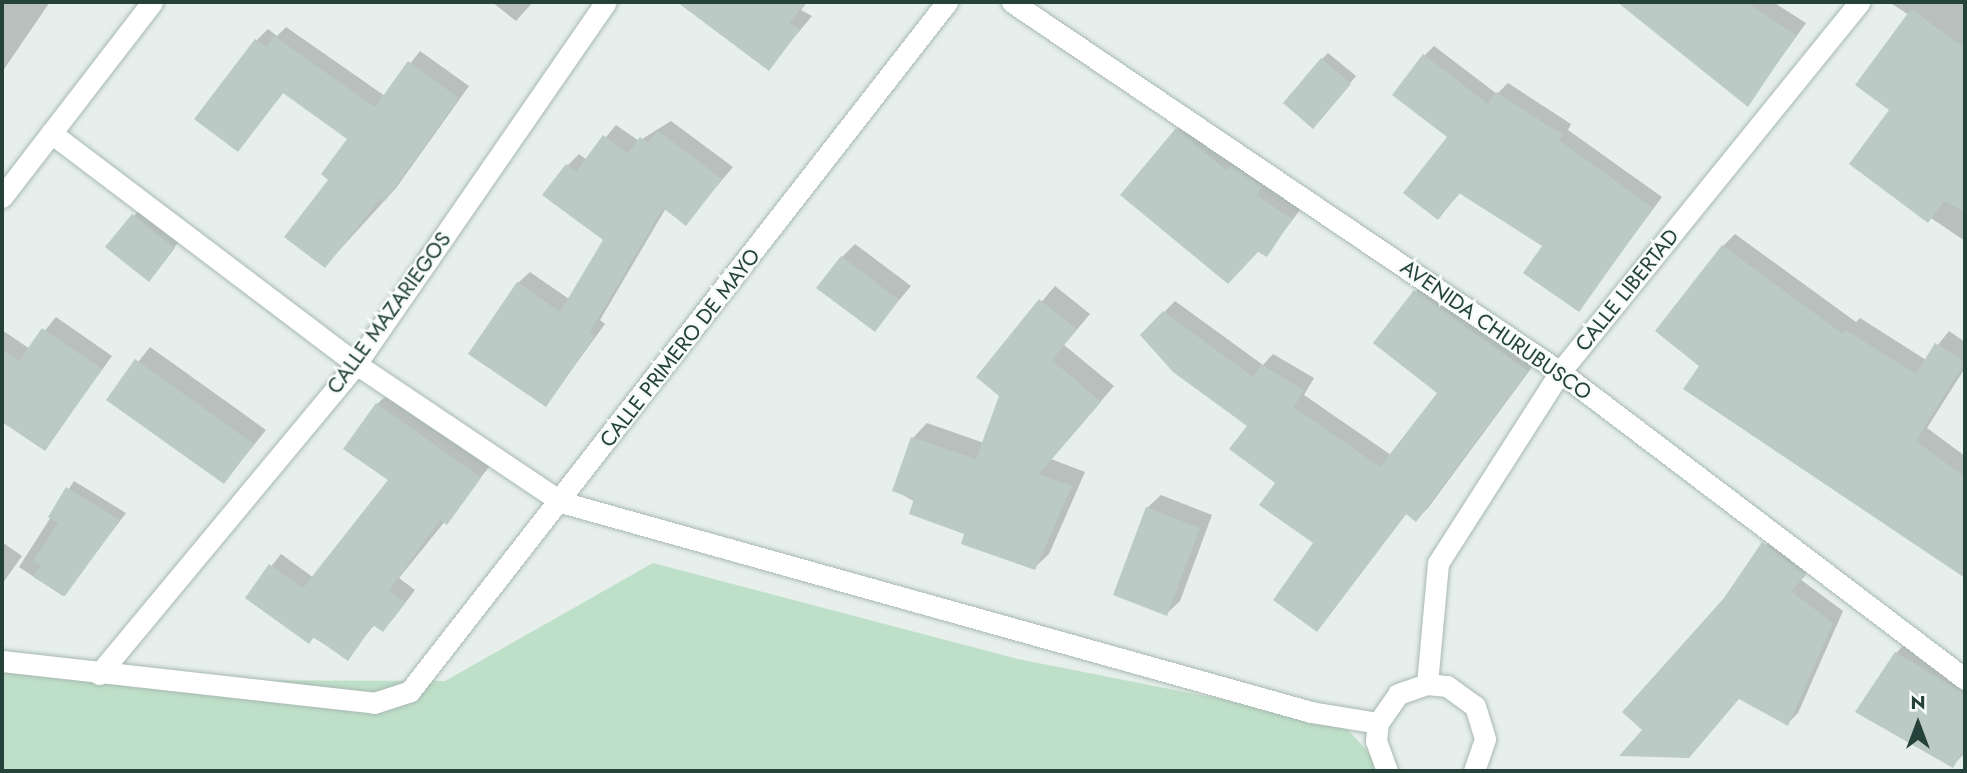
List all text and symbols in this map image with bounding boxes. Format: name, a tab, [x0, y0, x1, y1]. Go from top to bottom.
street label: CALLE LIBERTAD	[1570, 224, 1684, 356]
street label: CALLE MAZARIEGOS	[322, 227, 456, 399]
street label: CALLE PRIMERO DE MAYO	[595, 244, 765, 452]
street label: AVENIDA CHURUBUSCO	[1396, 255, 1596, 405]
north arrow	[1883, 689, 1953, 759]
text: N	[1910, 689, 1926, 716]

